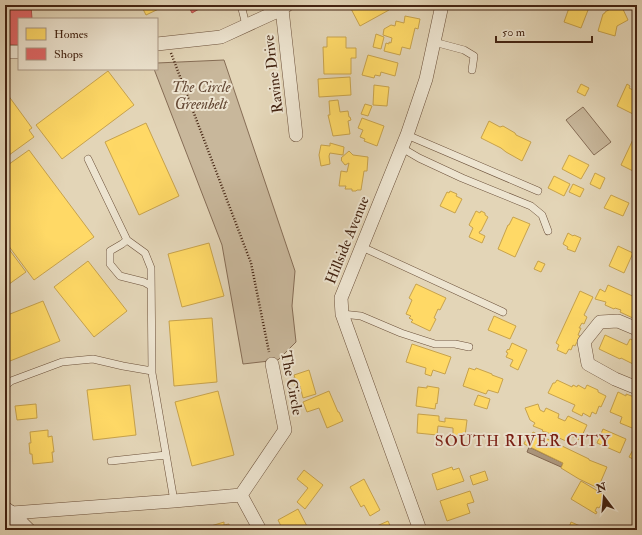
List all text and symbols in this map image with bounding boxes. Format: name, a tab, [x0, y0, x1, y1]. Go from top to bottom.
legend	[18, 18, 158, 70]
scale bar	[496, 18, 592, 44]
text: 50 m	[502, 25, 526, 40]
text: Homes	[54, 27, 88, 42]
street label: Ravine Drive	[259, 34, 288, 114]
text: Shops	[54, 47, 83, 62]
park label: The Circle Greenbelt	[172, 78, 231, 114]
street label: Hillside Avenue	[321, 193, 374, 287]
street label: The Circle	[276, 349, 307, 417]
district label: SOUTH RIVER CITY	[435, 431, 611, 451]
north arrow	[584, 477, 624, 517]
text: N	[594, 480, 609, 496]

